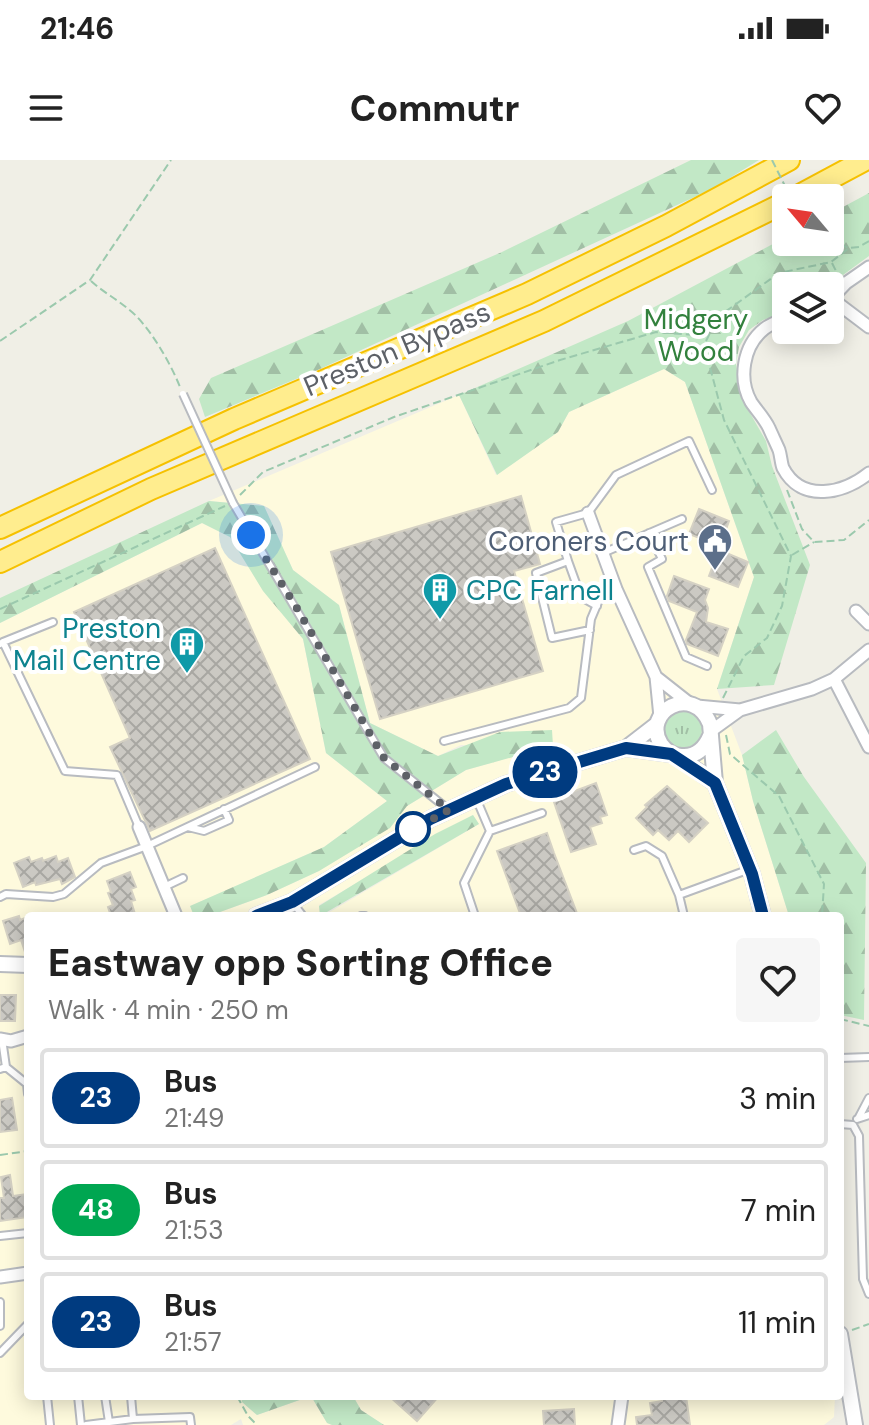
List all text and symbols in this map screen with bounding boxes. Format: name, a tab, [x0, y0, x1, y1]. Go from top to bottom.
text: 21:46	[40, 9, 114, 48]
text: Commutr	[350, 85, 519, 132]
icon: menu	[24, 86, 68, 130]
icon: heart	[801, 86, 845, 130]
north arrow	[772, 184, 844, 256]
map controls	[772, 184, 844, 344]
button: layers	[772, 272, 844, 344]
street label: Preston Bypass	[298, 293, 496, 405]
park label: Midgery Wood	[644, 301, 748, 370]
your location	[231, 515, 271, 555]
public building icon: Coroners Court	[696, 522, 734, 572]
place label: Coroners Court	[488, 523, 689, 560]
building icon: CPC Farnell	[421, 571, 459, 621]
place label: CPC Farnell	[466, 572, 614, 609]
place label: Preston Mail Centre	[13, 610, 161, 679]
building icon: Preston Mail Centre	[168, 625, 206, 675]
line badge: 23	[509, 746, 581, 798]
text: 23	[528, 753, 562, 790]
unlabelled marker	[396, 812, 430, 846]
text: Eastway opp Sorting Office	[48, 938, 553, 988]
button: heart	[736, 938, 820, 1022]
text: Walk · 4 min · 250 m	[48, 993, 289, 1027]
text: Bus	[164, 1062, 218, 1101]
text: 23	[79, 1079, 113, 1116]
text: 3 min	[739, 1079, 816, 1118]
text: 21:49	[164, 1101, 224, 1135]
text: Bus	[164, 1174, 218, 1213]
text: 48	[78, 1191, 114, 1228]
text: 7 min	[741, 1191, 816, 1230]
text: 21:53	[164, 1213, 224, 1247]
text: Bus	[164, 1286, 218, 1325]
text: 23	[79, 1303, 113, 1340]
text: 11 min	[738, 1303, 816, 1342]
text: 21:57	[164, 1325, 222, 1359]

